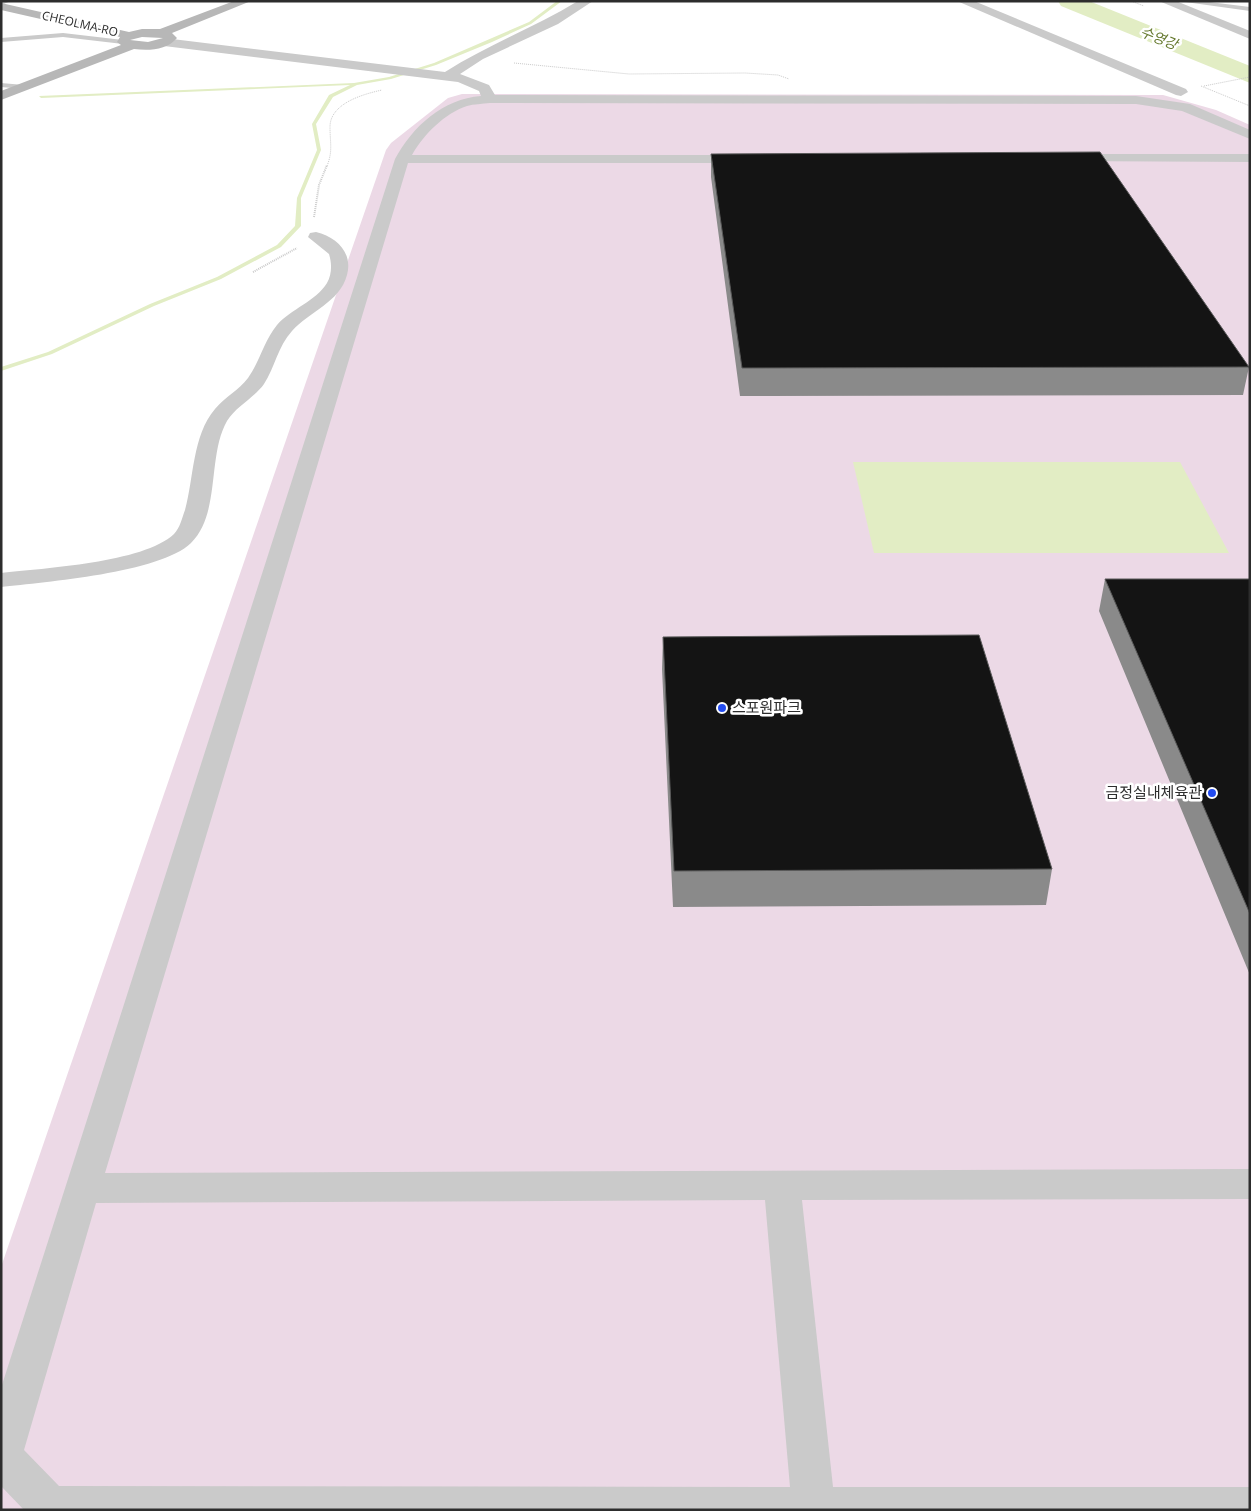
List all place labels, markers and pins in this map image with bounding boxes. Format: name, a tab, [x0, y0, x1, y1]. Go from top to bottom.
place label: 스포원파크	[732, 697, 801, 717]
marker: 스포원파크	[716, 702, 728, 714]
place label: 금정실내체육관	[1105, 782, 1202, 802]
marker: 금정실내체육관	[1206, 787, 1218, 799]

